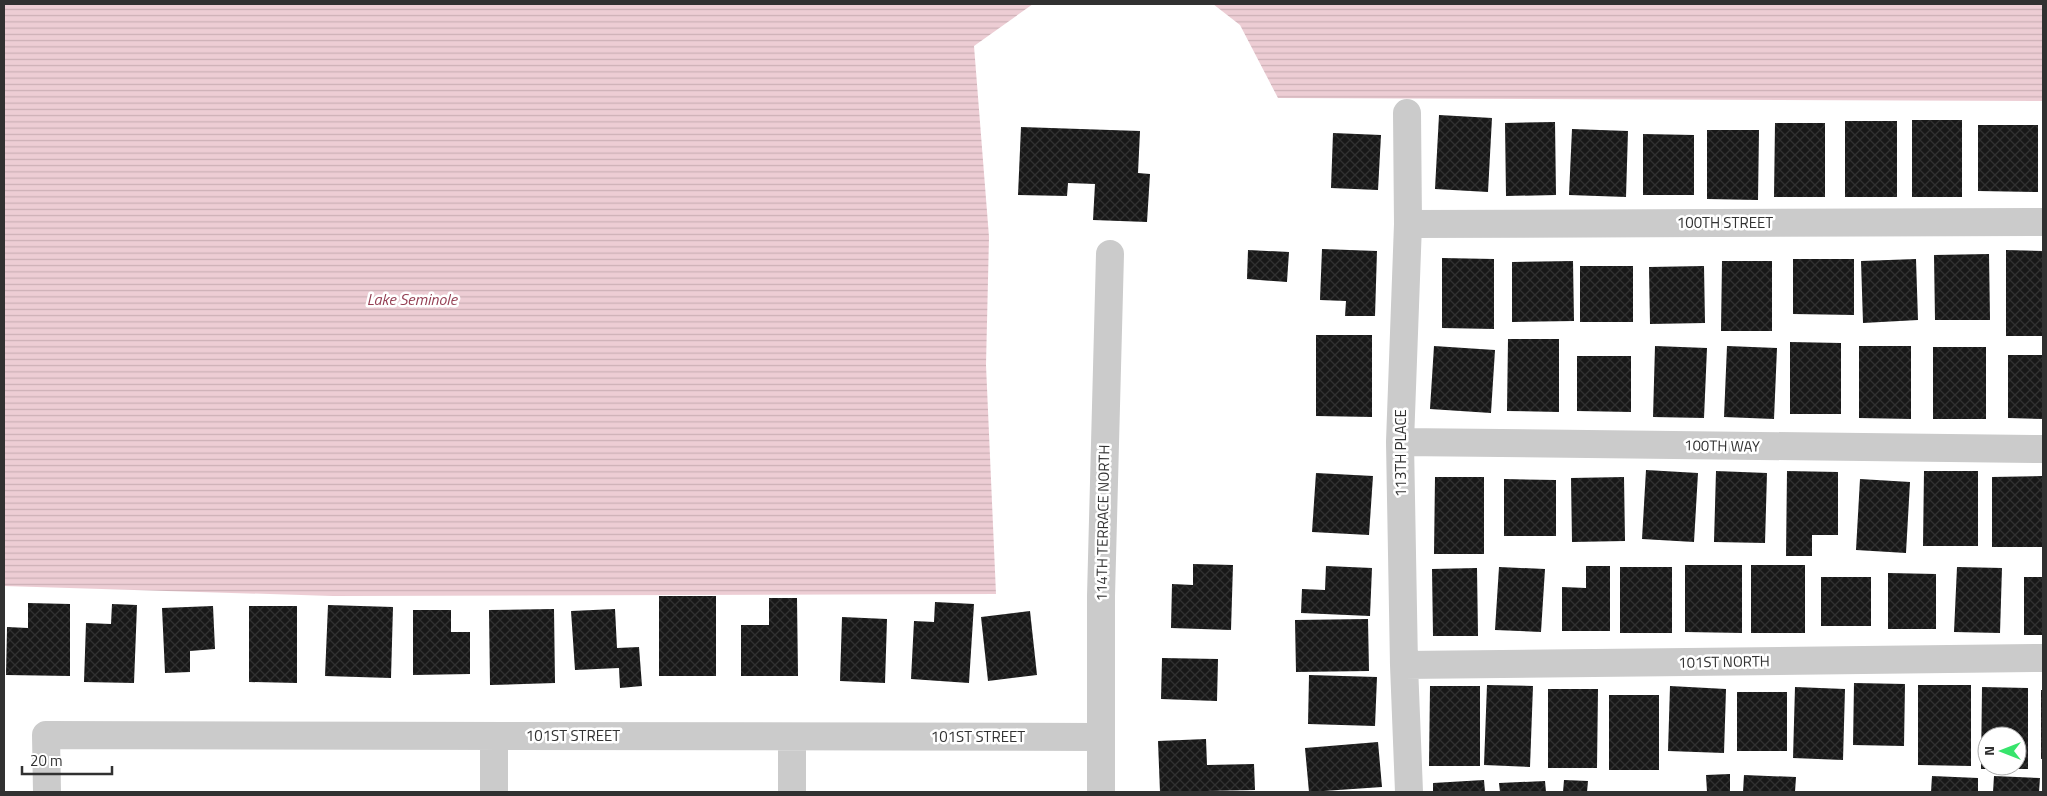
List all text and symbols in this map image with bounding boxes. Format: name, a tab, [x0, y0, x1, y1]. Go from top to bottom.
street label: 100TH STREET	[1677, 211, 1773, 234]
water label: Lake Seminole	[367, 287, 459, 311]
street label: 113TH PLACE	[1389, 409, 1412, 497]
street label: 100TH WAY	[1684, 433, 1760, 458]
street label: 114TH TERRACE NORTH	[1090, 444, 1115, 602]
street label: 101ST NORTH	[1678, 649, 1770, 674]
street label: 101ST STREET	[526, 724, 620, 747]
street label: 101ST STREET	[931, 725, 1025, 748]
north arrow	[1977, 726, 2027, 776]
scale bar	[22, 744, 112, 776]
text: N	[1978, 746, 1999, 756]
text: 20 m	[30, 749, 63, 772]

